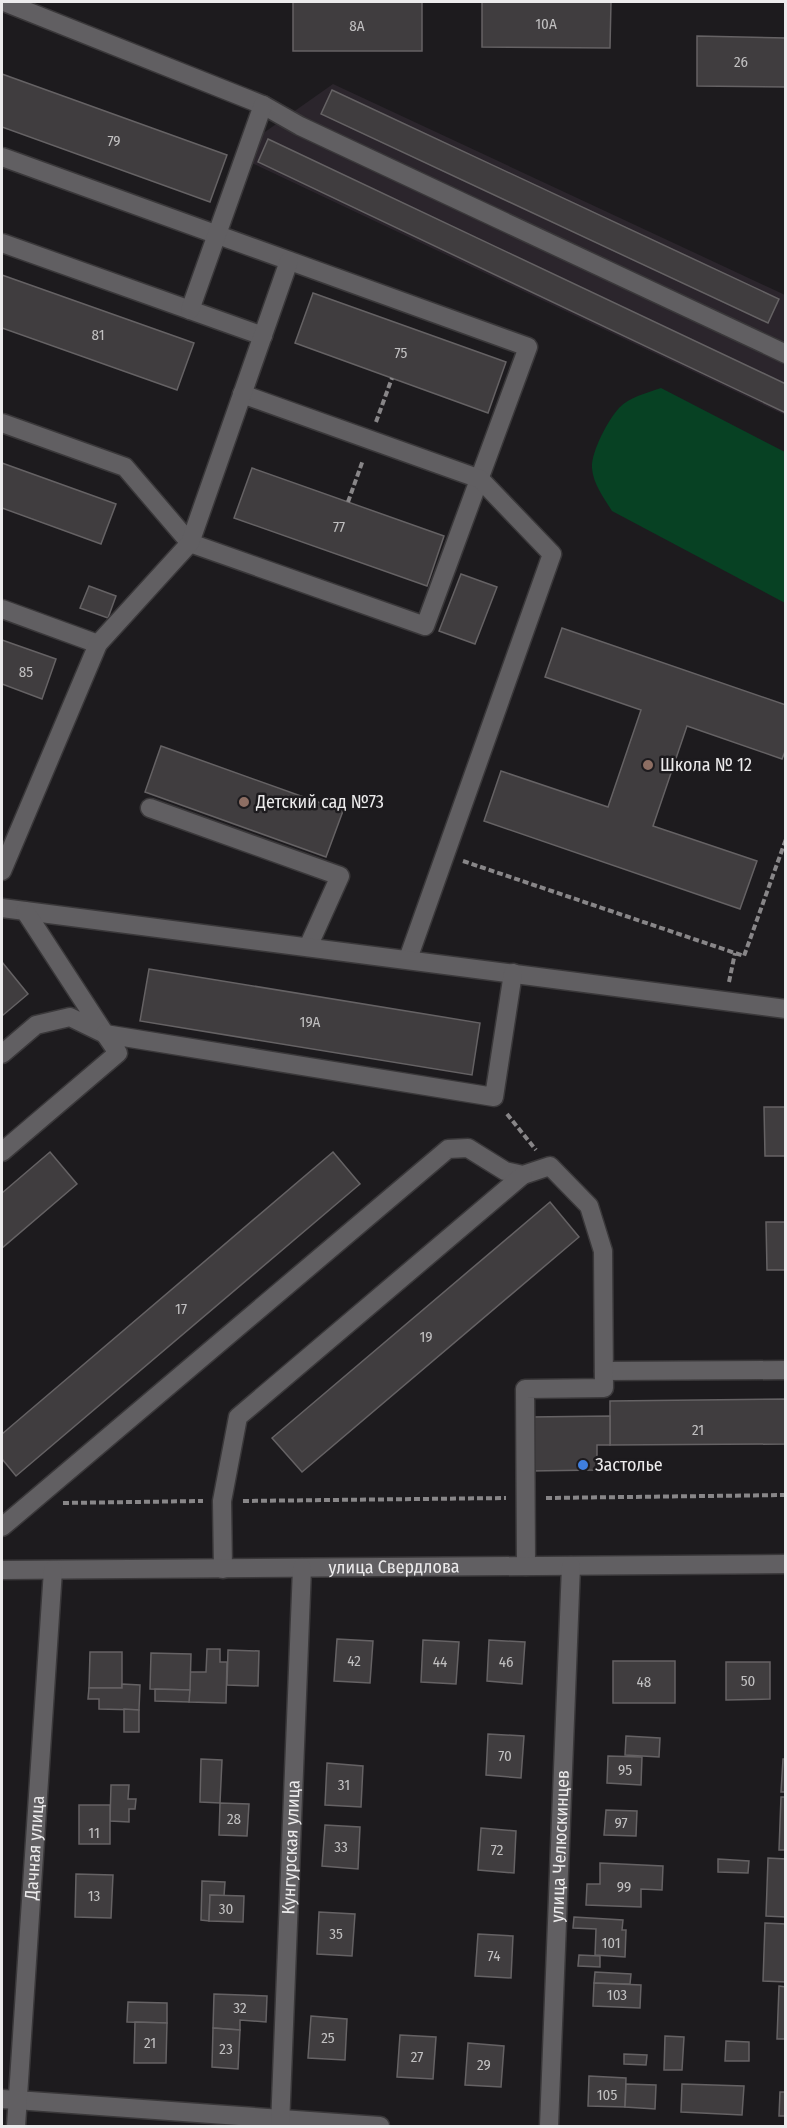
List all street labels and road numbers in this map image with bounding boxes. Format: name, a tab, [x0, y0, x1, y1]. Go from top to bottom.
street label: улица Свердлова	[328, 1555, 460, 1579]
street label: улица Челюскинцев	[546, 1769, 574, 1923]
street label: Кунгурская улица	[277, 1779, 305, 1915]
street label: Дачная улица	[20, 1795, 49, 1901]

